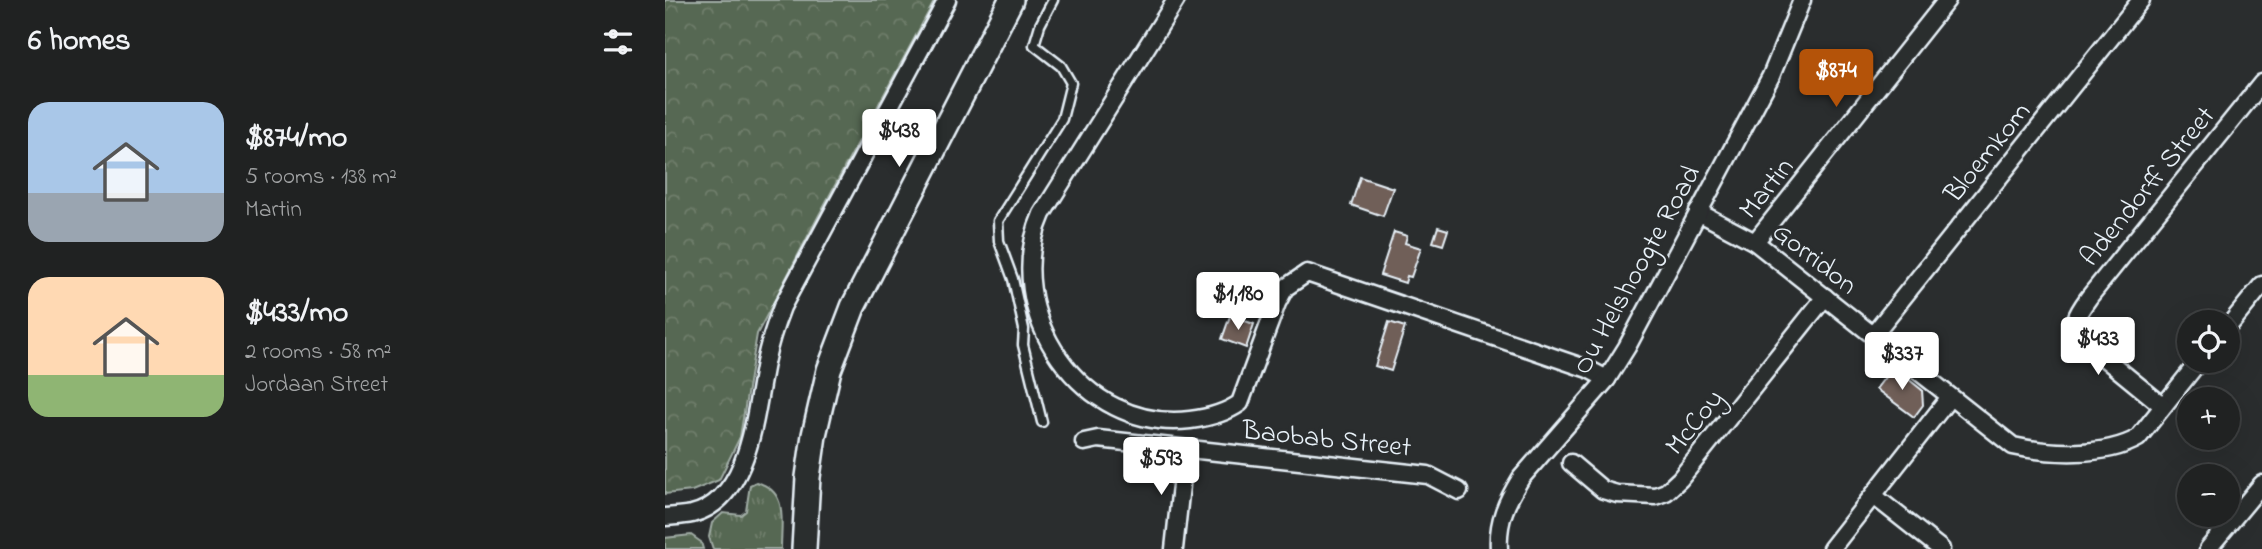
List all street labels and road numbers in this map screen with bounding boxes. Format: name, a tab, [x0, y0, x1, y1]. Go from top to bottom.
street label: Bloemkom	[1935, 94, 2042, 213]
street label: Adendorff Street	[2071, 98, 2226, 276]
street label: Martin	[1730, 149, 1805, 229]
street label: Ou Helshoogte Road	[1563, 158, 1713, 383]
street label: Gorridon	[1762, 213, 1865, 306]
street label: McCoy	[1656, 381, 1735, 465]
street label: Baobab Street	[1239, 411, 1413, 470]

